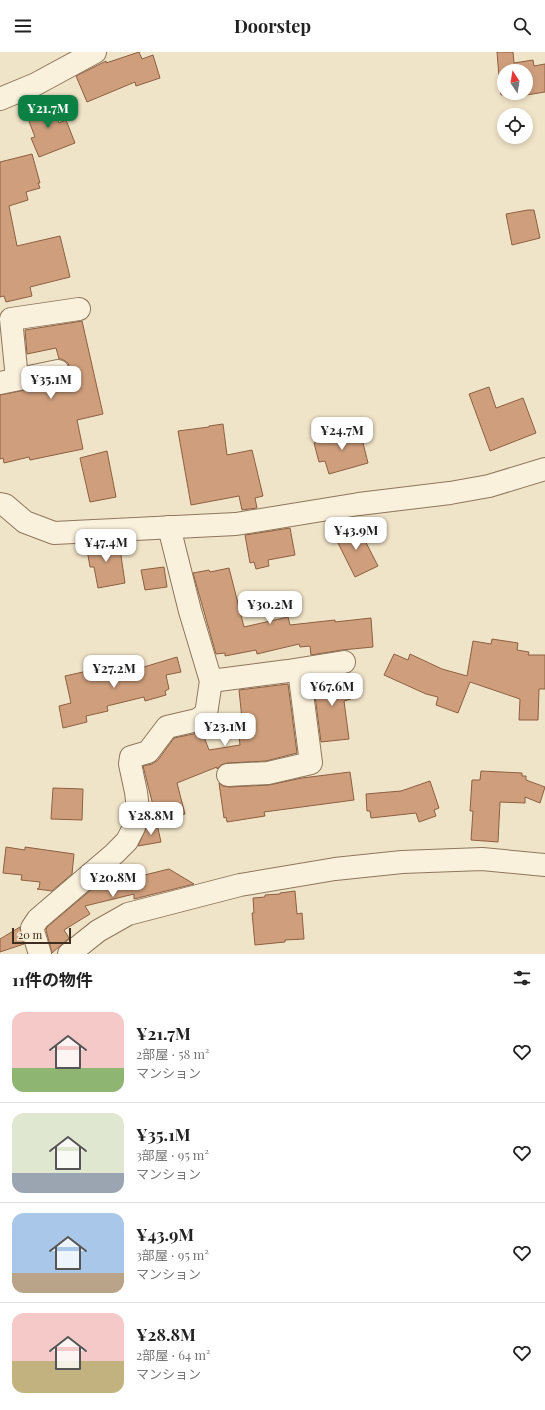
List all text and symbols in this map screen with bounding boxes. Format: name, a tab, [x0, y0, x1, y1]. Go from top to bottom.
text: Doorstep	[234, 14, 311, 38]
icon: menu	[12, 15, 34, 37]
icon: search	[511, 15, 533, 37]
north arrow	[497, 64, 533, 100]
map controls	[497, 64, 533, 144]
pin: ¥21.7M	[15, 95, 81, 129]
text: ¥21.7M	[27, 99, 69, 116]
button: locate	[497, 108, 533, 144]
pin: ¥35.1M	[18, 366, 84, 400]
text: ¥35.1M	[30, 370, 72, 387]
pin: ¥24.7M	[309, 417, 375, 451]
text: ¥24.7M	[320, 421, 364, 438]
pin: ¥43.9M	[323, 517, 389, 551]
text: ¥43.9M	[334, 521, 378, 538]
pin: ¥47.4M	[73, 529, 139, 563]
text: ¥47.4M	[84, 533, 128, 550]
pin: ¥30.2M	[237, 591, 303, 625]
text: ¥30.2M	[247, 595, 293, 612]
pin: ¥27.2M	[81, 655, 147, 689]
text: ¥27.2M	[92, 659, 136, 676]
pin: ¥67.6M	[299, 673, 365, 707]
text: ¥67.6M	[310, 677, 354, 694]
pin: ¥23.1M	[192, 713, 258, 747]
text: ¥23.1M	[204, 717, 246, 734]
pin: ¥28.8M	[118, 802, 184, 836]
text: ¥28.8M	[128, 806, 174, 823]
pin: ¥20.8M	[80, 864, 146, 898]
text: ¥20.8M	[90, 868, 136, 885]
scale bar	[12, 926, 71, 945]
text: 20 m	[18, 927, 42, 942]
icon: filters	[511, 967, 533, 989]
text: 11件の物件	[12, 968, 93, 990]
text: ¥21.7M	[136, 1022, 191, 1044]
icon: home	[44, 1028, 92, 1076]
icon: heart	[511, 1041, 533, 1063]
text: 2部屋 · 58 m²	[136, 1045, 209, 1062]
text: マンション	[136, 1064, 201, 1081]
text: ¥35.1M	[136, 1123, 191, 1145]
icon: home	[44, 1129, 92, 1177]
icon: heart	[511, 1142, 533, 1164]
text: 3部屋 · 95 m²	[136, 1146, 209, 1163]
text: マンション	[136, 1165, 201, 1182]
text: ¥43.9M	[136, 1223, 194, 1245]
icon: home	[44, 1229, 92, 1277]
icon: heart	[511, 1242, 533, 1264]
text: 3部屋 · 95 m²	[136, 1246, 209, 1263]
text: マンション	[136, 1265, 201, 1282]
text: ¥28.8M	[136, 1323, 196, 1345]
icon: home	[44, 1329, 92, 1377]
icon: heart	[511, 1342, 533, 1364]
text: 2部屋 · 64 m²	[136, 1346, 210, 1363]
text: マンション	[136, 1365, 201, 1382]

